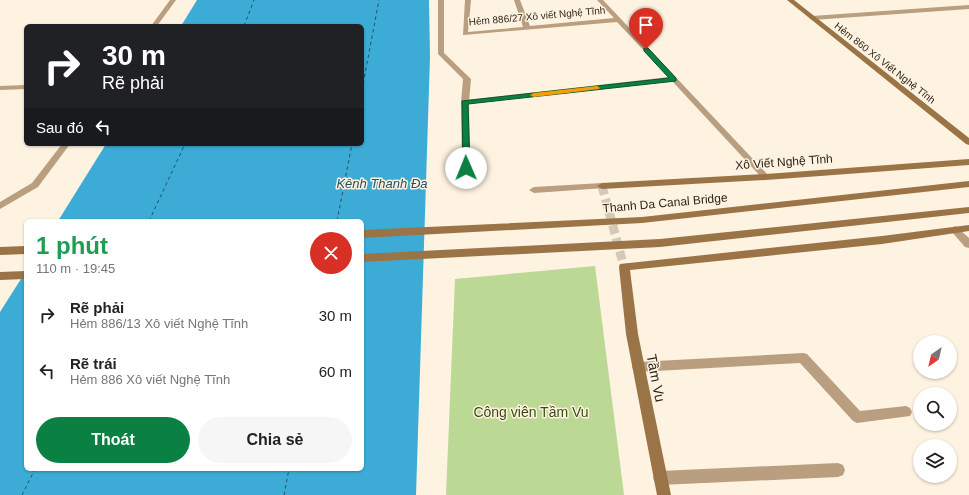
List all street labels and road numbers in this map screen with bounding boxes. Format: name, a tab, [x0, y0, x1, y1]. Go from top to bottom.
street label: Hẻm 886/27 Xô viết Nghệ Tĩnh	[468, 5, 606, 27]
street label: Hẻm 860 Xô Viết Nghệ Tĩnh	[832, 20, 938, 106]
street label: Xô Viết Nghệ Tĩnh	[735, 152, 833, 172]
street label: Thanh Da Canal Bridge	[602, 191, 728, 215]
street label: Tầm Vu	[644, 353, 668, 403]

